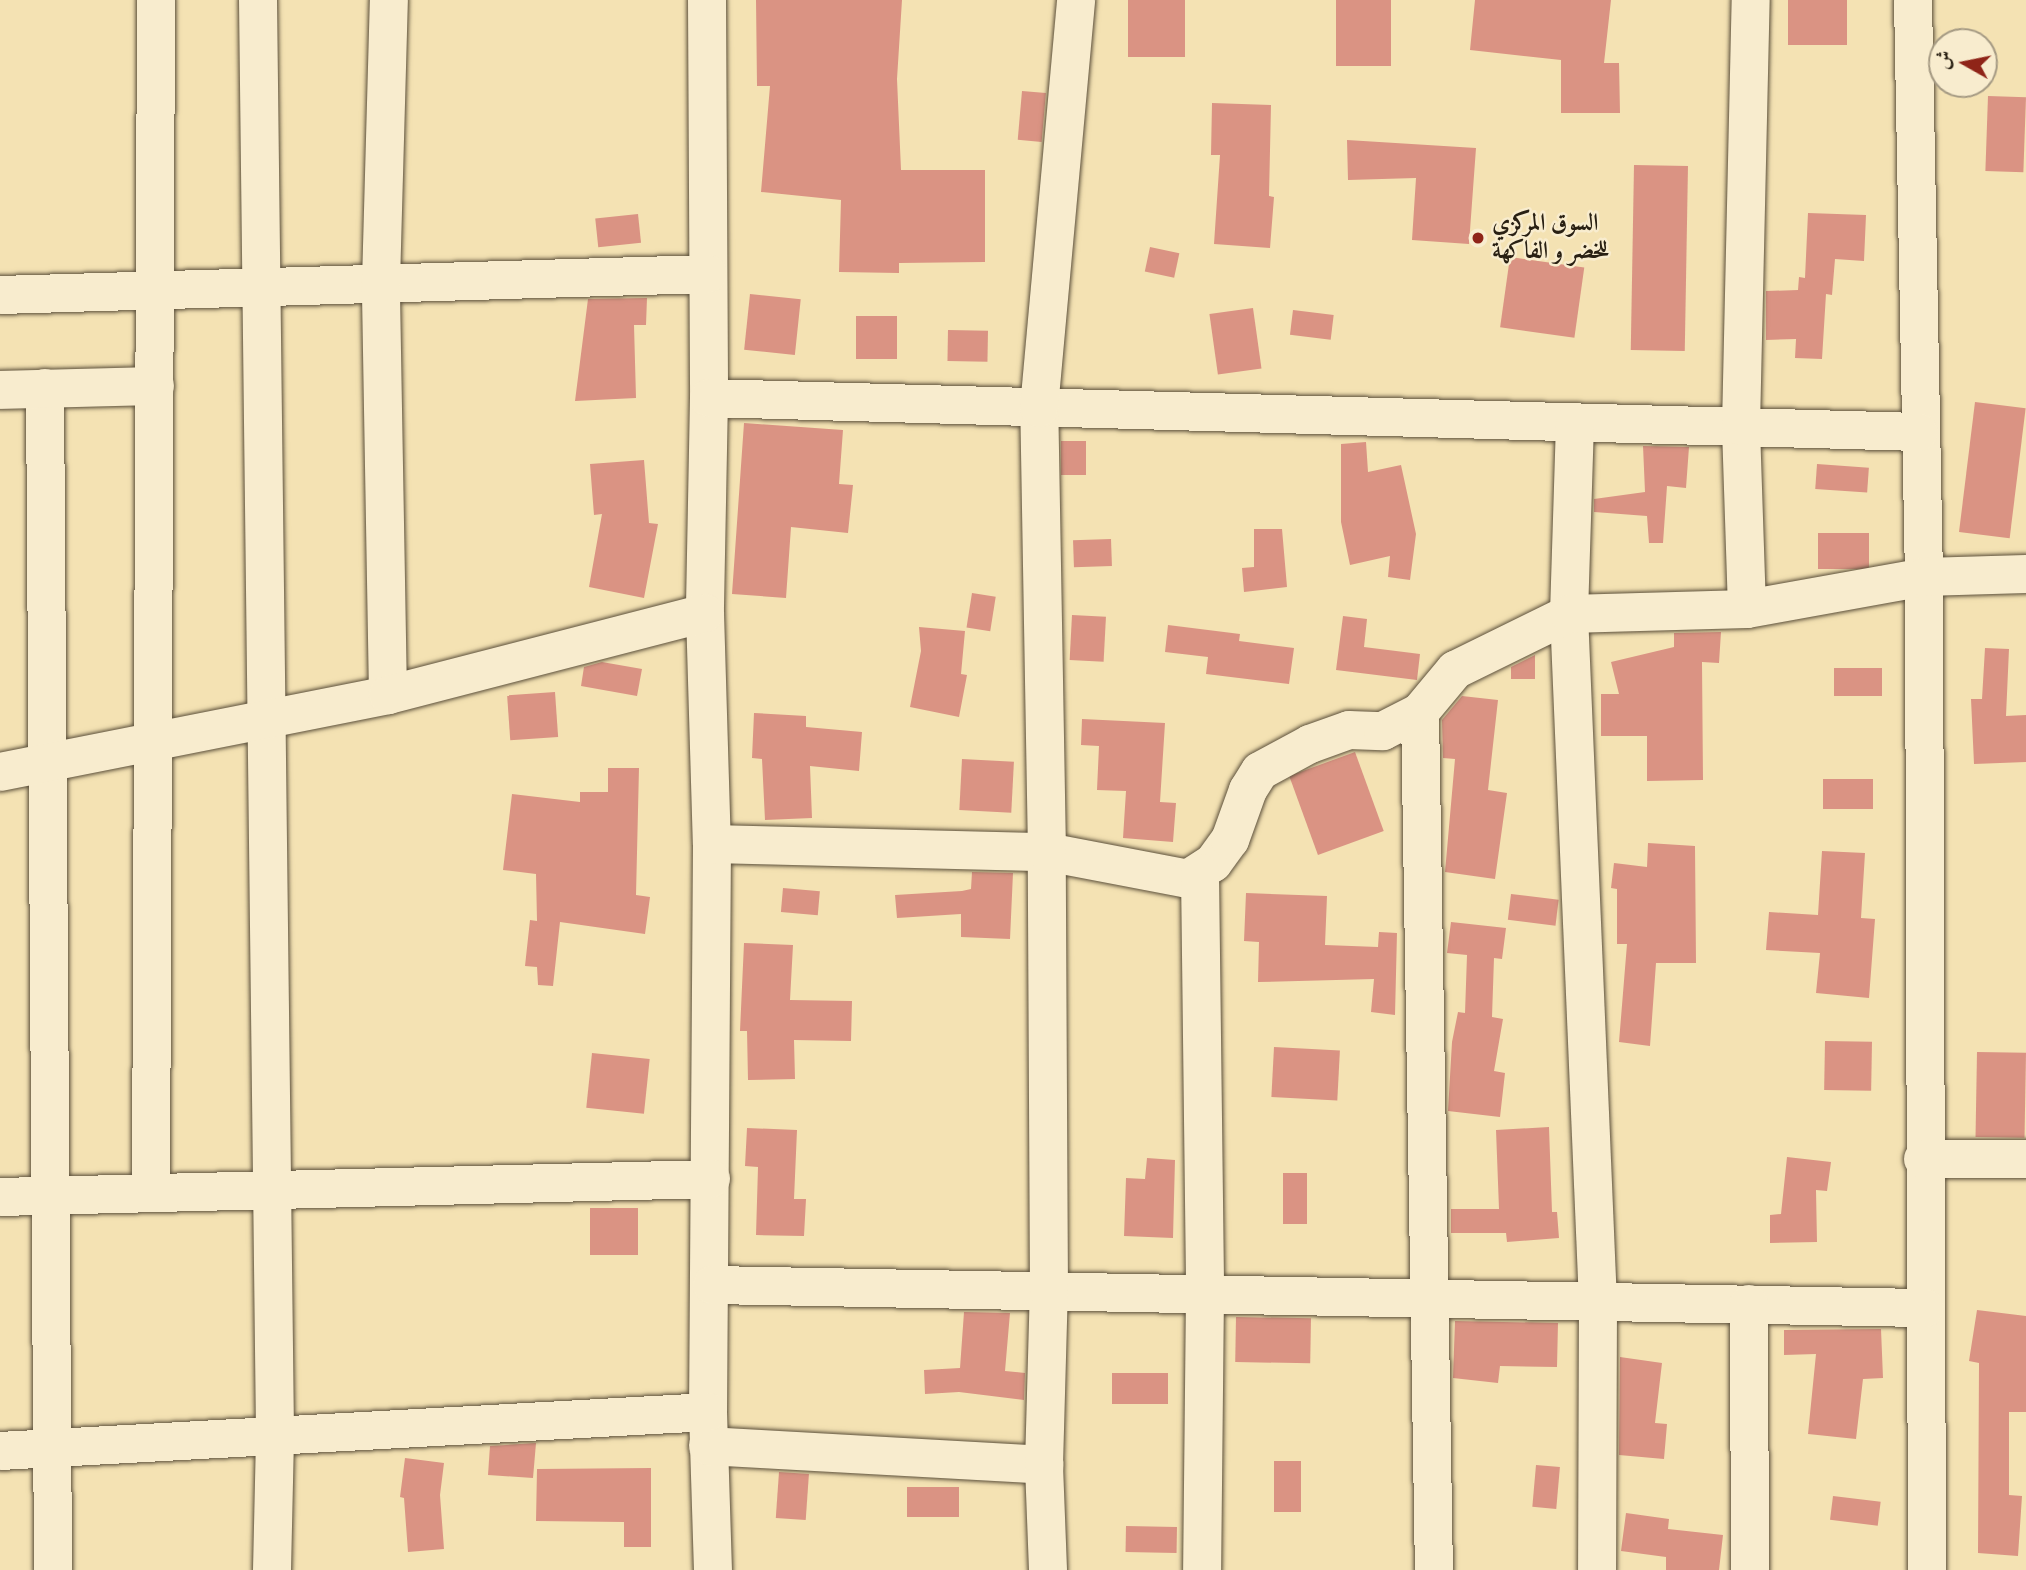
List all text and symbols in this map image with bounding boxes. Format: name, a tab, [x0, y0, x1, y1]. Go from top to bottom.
north arrow	[1928, 28, 1998, 98]
text: ش	[1931, 49, 1958, 71]
place label: السوق المركزي للخضر و الفاكهة	[1492, 210, 1609, 266]
marker: السوق المركزي للخضر و الفاكهة	[1470, 230, 1486, 246]

